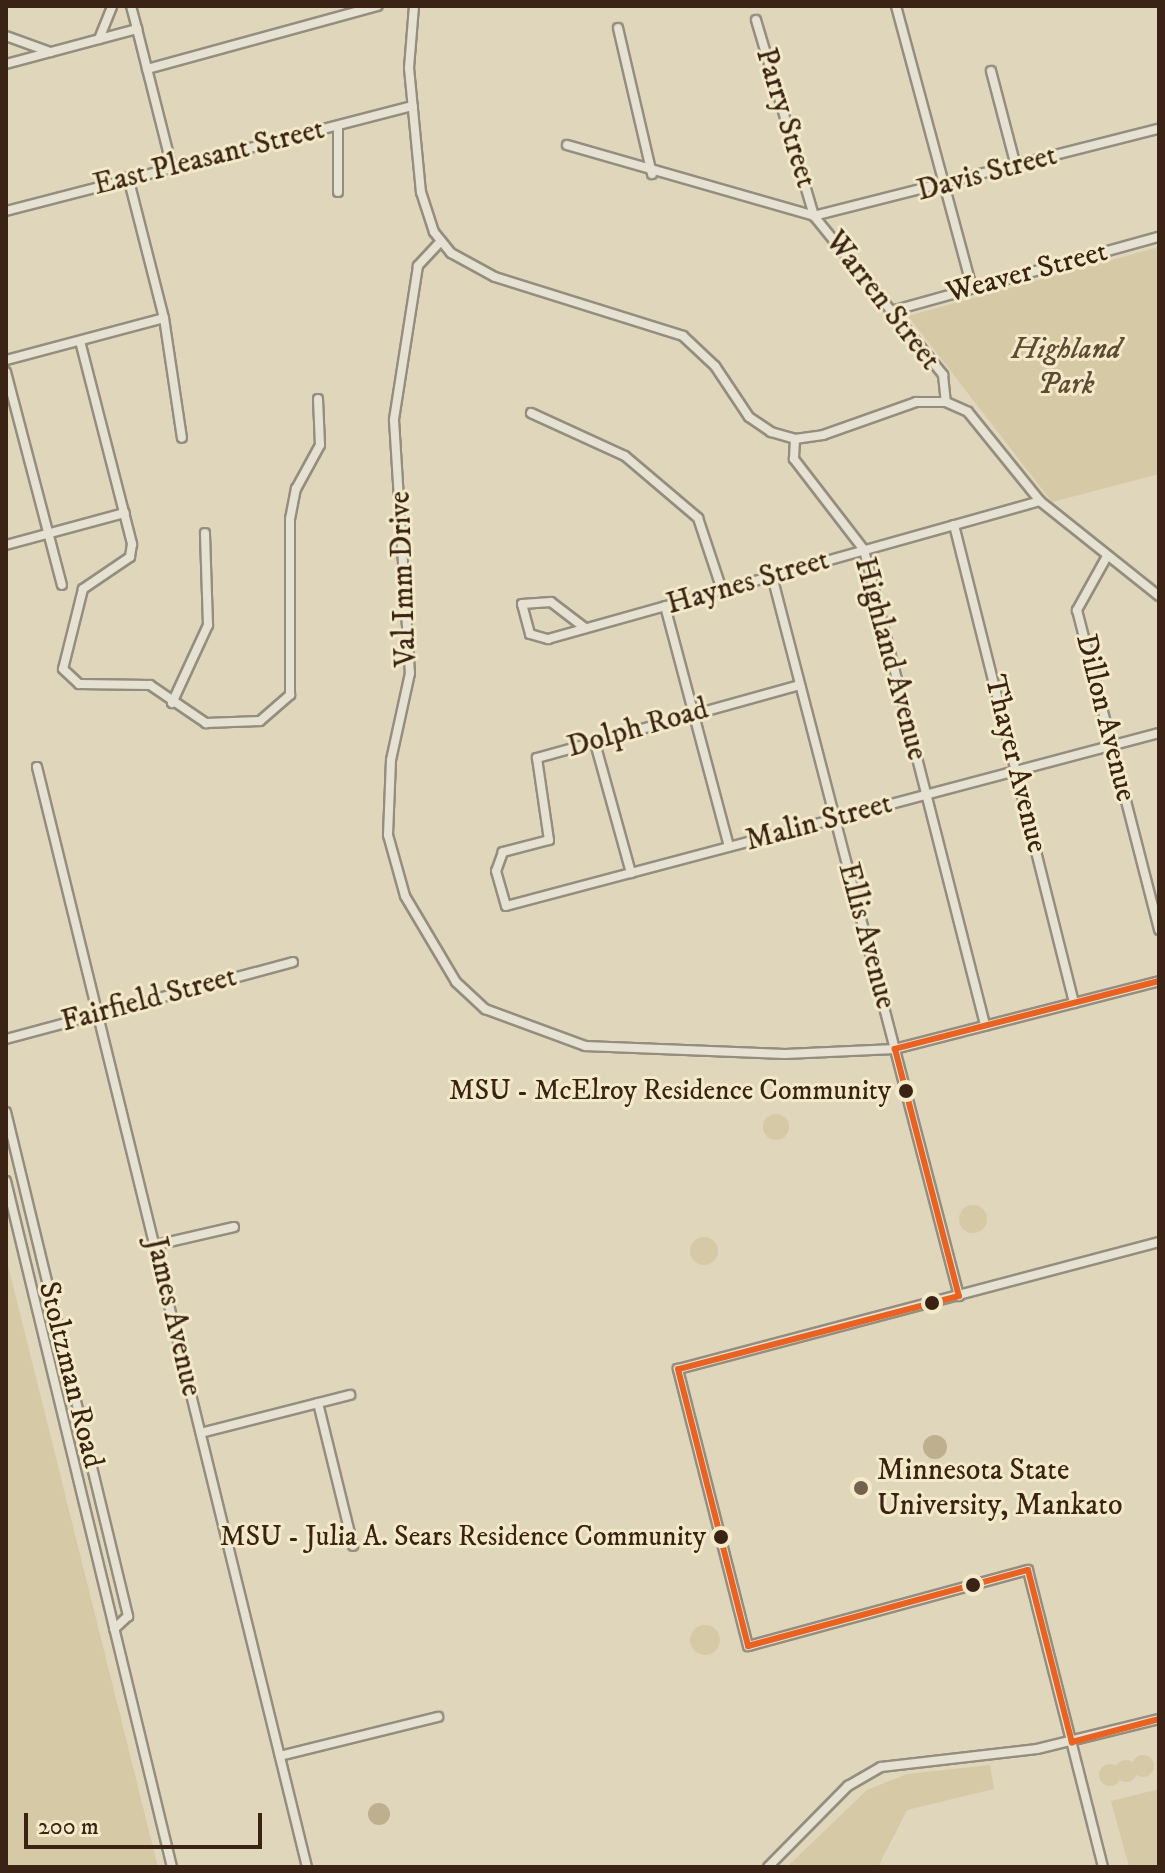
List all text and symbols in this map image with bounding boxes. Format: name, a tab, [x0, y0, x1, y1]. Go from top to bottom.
street label: Parry Street	[747, 44, 823, 192]
street label: East Pleasant Street	[90, 112, 328, 204]
street label: Davis Street	[913, 138, 1061, 210]
street label: Warren Street	[817, 224, 947, 378]
street label: Weaver Street	[943, 234, 1111, 312]
park label: Highland Park	[1011, 332, 1121, 402]
street label: Val Imm Drive	[383, 490, 425, 668]
street label: Haynes Street	[663, 543, 833, 623]
street label: Highland Avenue	[846, 554, 934, 764]
street label: Dillon Avenue	[1067, 631, 1143, 805]
street label: Thayer Avenue	[976, 671, 1054, 857]
street label: Dolph Road	[563, 692, 713, 766]
street label: Malin Street	[742, 786, 896, 860]
street label: Ellis Avenue	[829, 859, 903, 1013]
street label: Fairfield Street	[57, 959, 241, 1041]
place label: MSU - McElroy Residence Community	[449, 1074, 891, 1108]
marker: MSU - McElroy Residence Community	[898, 1083, 914, 1099]
street label: James Avenue	[137, 1234, 209, 1400]
street label: Stoltzman Road	[29, 1278, 111, 1472]
unlabelled marker	[924, 1295, 940, 1311]
place label: Minnesota State University, Mankato	[877, 1453, 1122, 1524]
marker: Minnesota State University, Mankato	[852, 1479, 870, 1497]
place label: MSU - Julia A. Sears Residence Community	[220, 1520, 706, 1554]
marker: MSU - Julia A. Sears Residence Community	[713, 1529, 729, 1545]
unlabelled marker	[965, 1577, 981, 1593]
scale bar	[28, 1797, 266, 1847]
text: 200 m	[38, 1812, 99, 1842]

